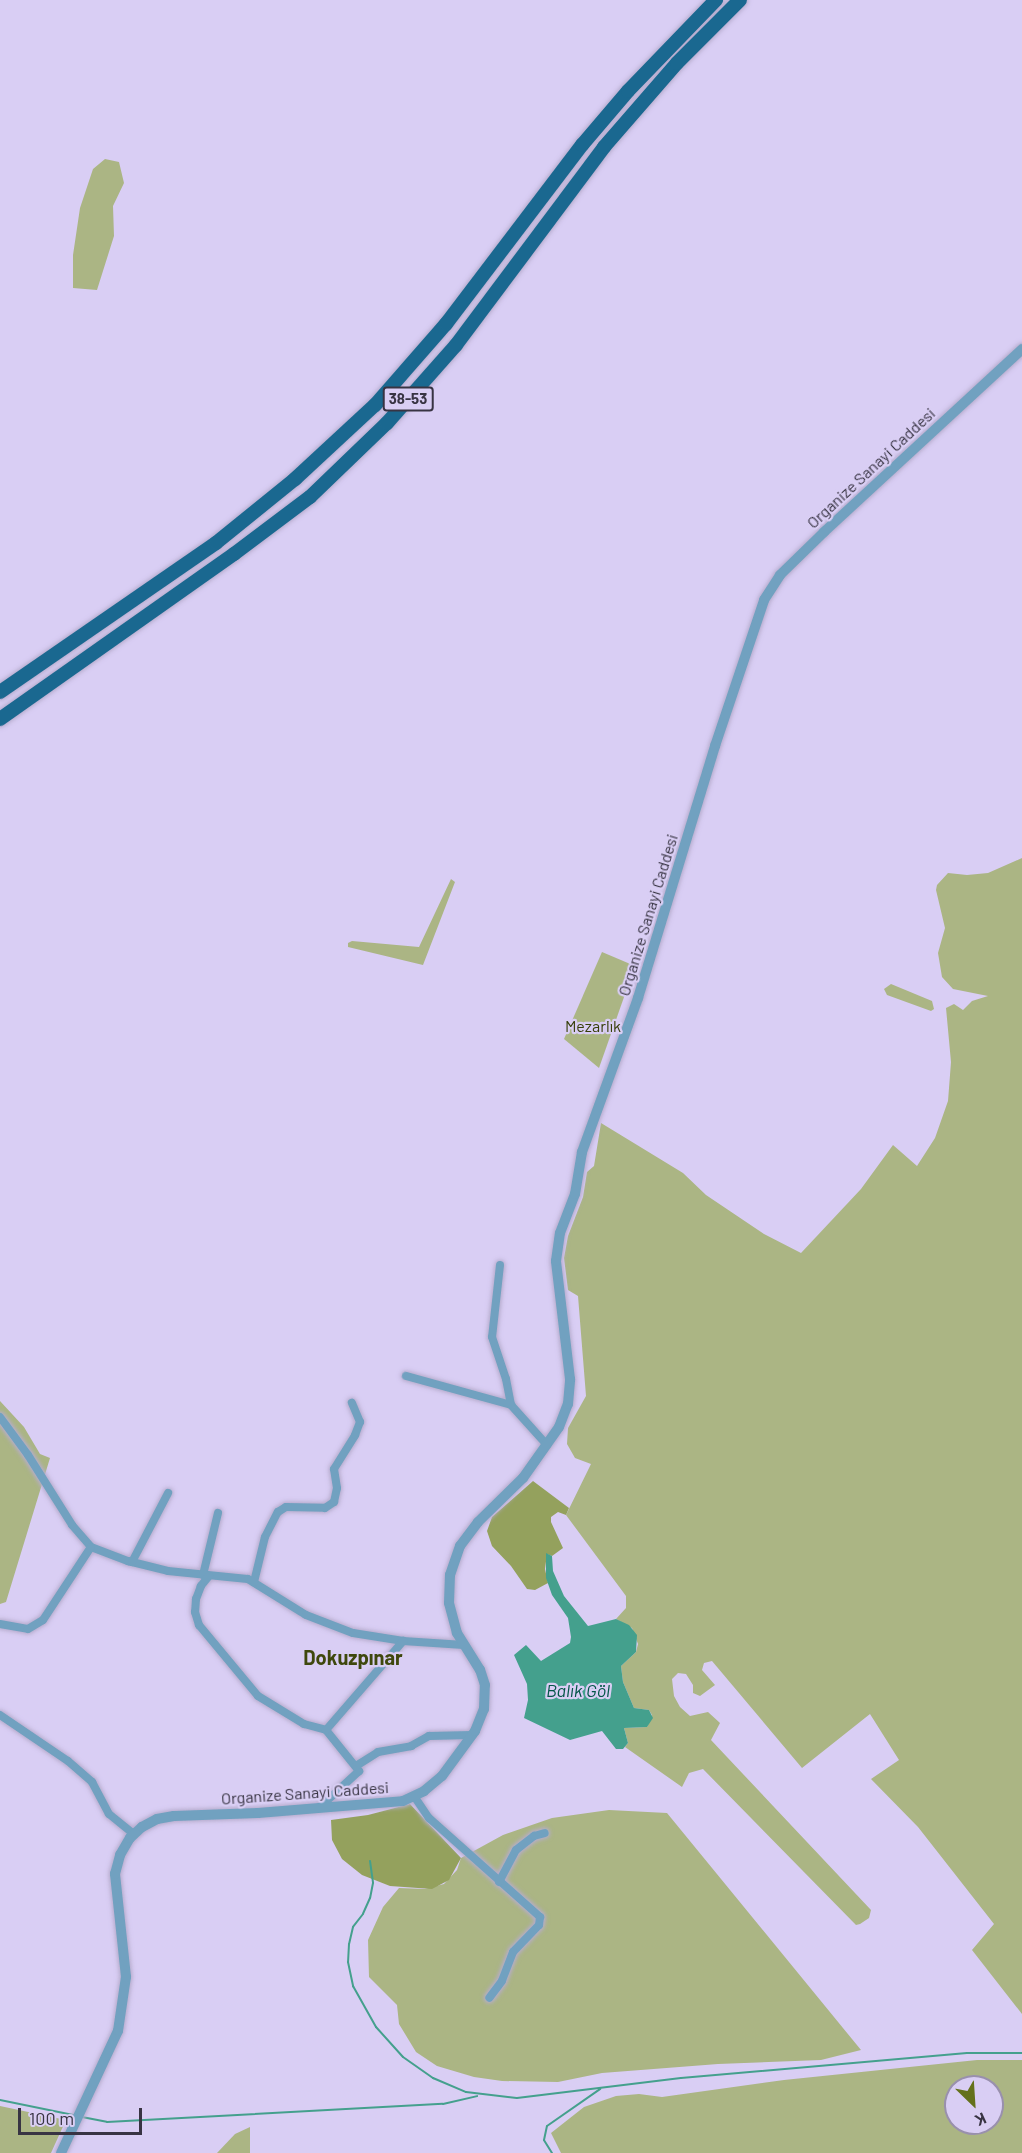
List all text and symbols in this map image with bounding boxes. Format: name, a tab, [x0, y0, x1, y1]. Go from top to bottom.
road number: 38-53	[382, 387, 434, 411]
street label: Organize Sanayi Caddesi	[803, 404, 939, 532]
street label: Organize Sanayi Caddesi	[614, 832, 682, 998]
park label: Mezarlık	[565, 1016, 621, 1036]
district label: Dokuzpınar	[303, 1645, 403, 1669]
water label: Balık Göl	[546, 1679, 610, 1701]
street label: Organize Sanayi Caddesi	[220, 1778, 390, 1808]
north arrow	[944, 2075, 1004, 2135]
scale bar	[21, 2096, 146, 2134]
text: 100 m	[29, 2107, 74, 2129]
text: K	[972, 2109, 990, 2131]

